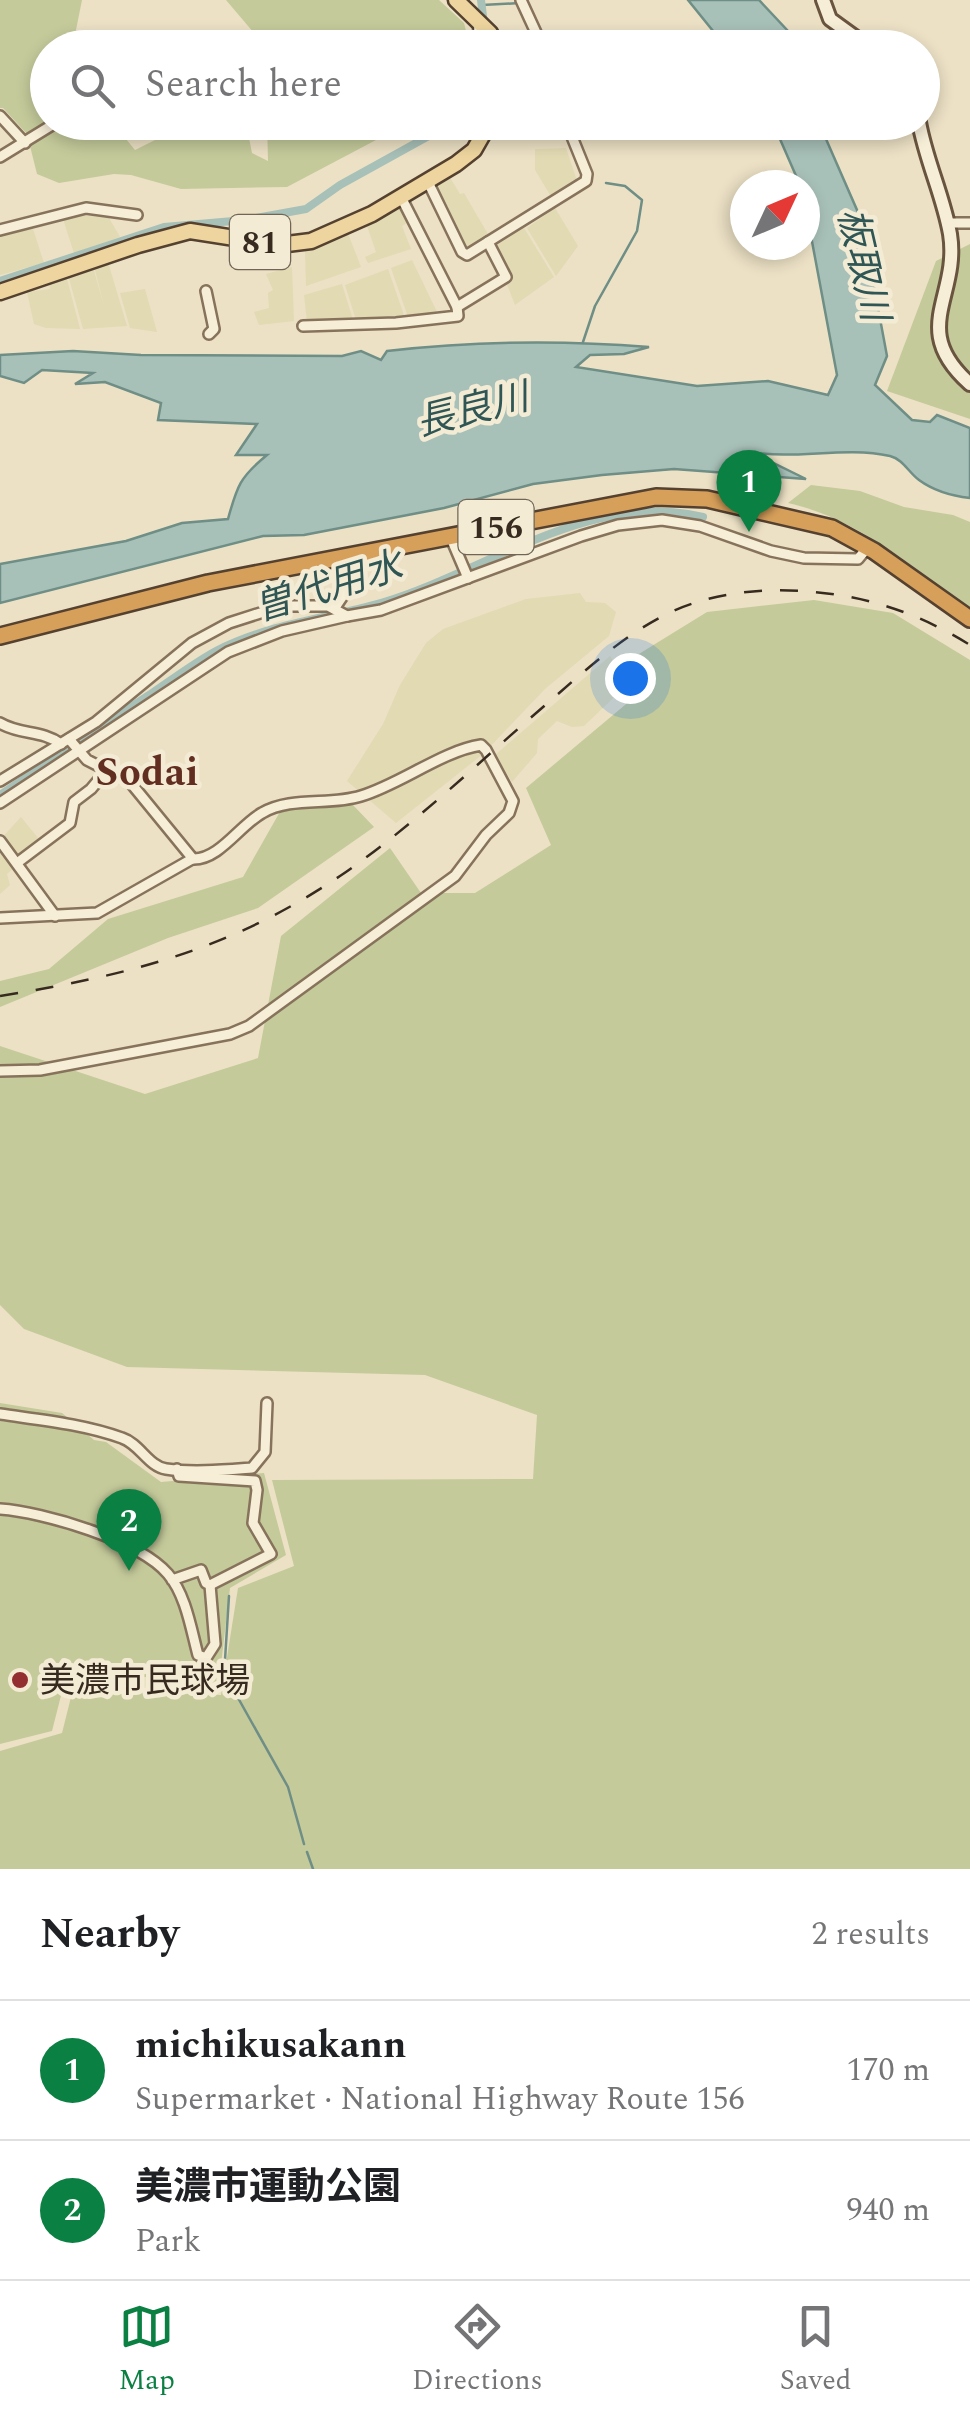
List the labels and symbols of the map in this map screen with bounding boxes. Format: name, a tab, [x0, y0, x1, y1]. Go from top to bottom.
north arrow	[730, 170, 820, 260]
water label: 板取川	[821, 202, 904, 330]
road number: 81	[230, 215, 290, 269]
water label: 長良川	[410, 368, 539, 453]
pin: 1	[716, 450, 782, 532]
road number: 156	[458, 500, 534, 554]
water label: 曽代用水	[247, 537, 414, 638]
your location	[605, 653, 656, 704]
district label: Sodai	[95, 743, 199, 804]
pin: 2	[96, 1488, 162, 1571]
place label: 美濃市民球場	[40, 1655, 250, 1708]
marker: 美濃市民球場	[9, 1669, 31, 1691]

